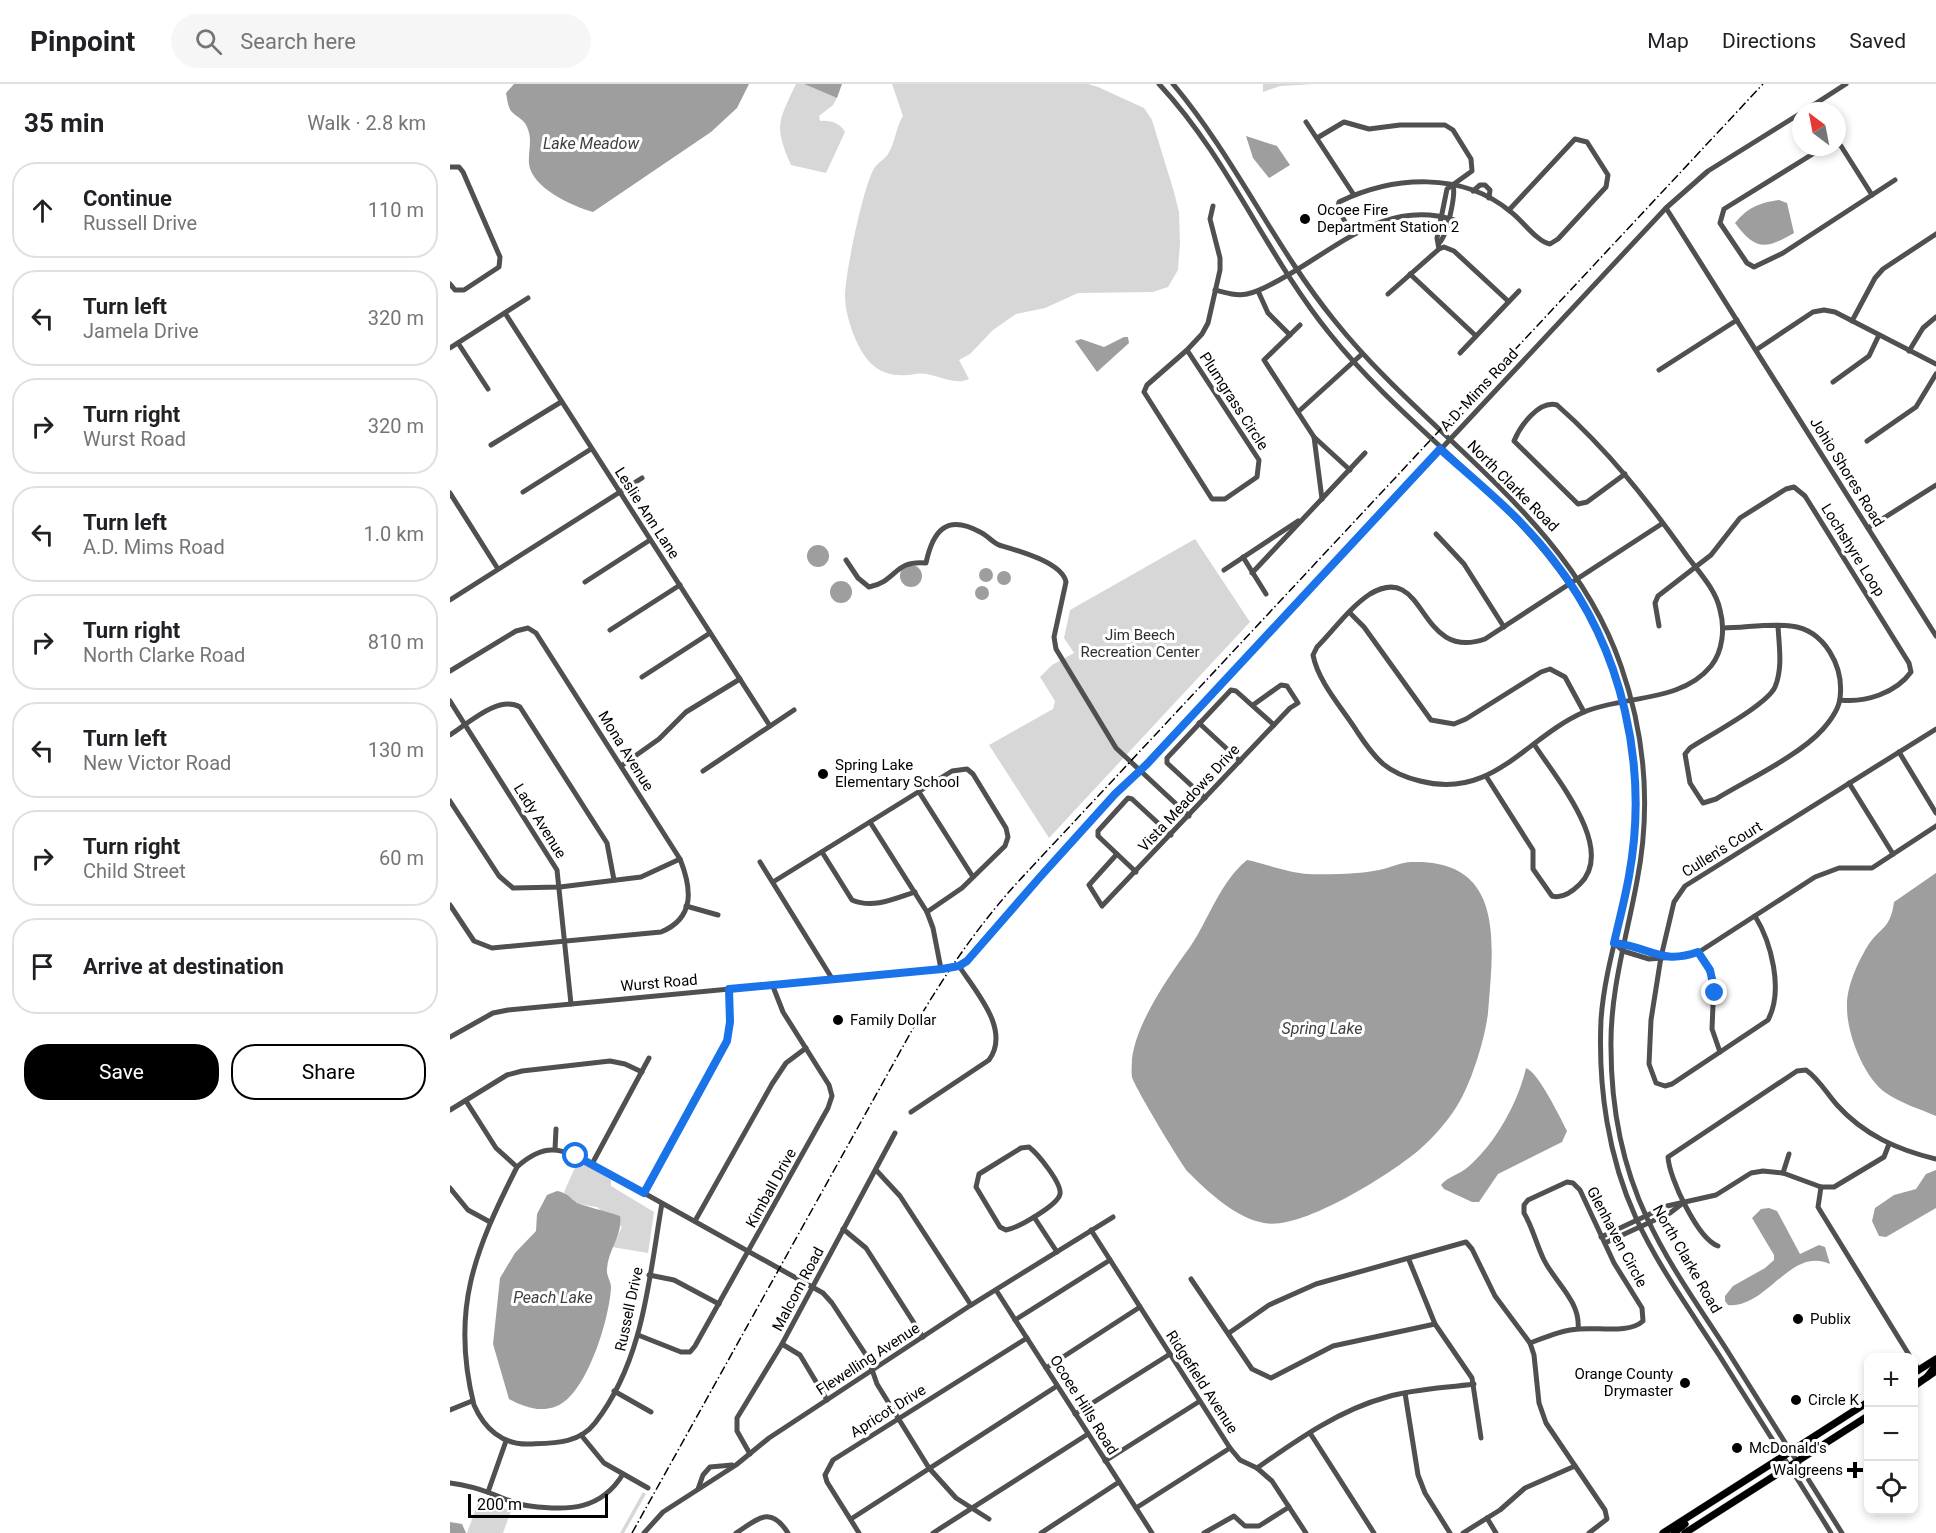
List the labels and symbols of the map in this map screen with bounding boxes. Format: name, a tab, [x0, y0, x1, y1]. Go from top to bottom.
north arrow	[1792, 102, 1846, 156]
water label: Lake Meadow	[543, 134, 639, 153]
place label: Ocoee Fire Department Station 2	[1317, 201, 1459, 236]
marker: Ocoee Fire Department Station 2	[1298, 212, 1312, 226]
street label: A.D. Mims Road	[1436, 345, 1522, 435]
street label: Plumgrass Circle	[1196, 349, 1272, 453]
street label: Johio Shores Road	[1806, 414, 1888, 530]
street label: North Clarke Road	[1464, 437, 1562, 535]
street label: Leslie Ann Lane	[611, 464, 683, 562]
street label: Lochshyre Loop	[1817, 500, 1889, 600]
park label: Jim Beech Recreation Center	[1080, 626, 1200, 661]
street label: Mona Avenue	[594, 708, 658, 794]
street label: Vista Meadows Drive	[1135, 740, 1243, 855]
place label: Spring Lake Elementary School	[835, 756, 959, 791]
marker: Spring Lake Elementary School	[816, 767, 830, 781]
street label: Lady Avenue	[510, 780, 570, 862]
street label: Cullen's Court	[1679, 817, 1766, 881]
street label: Wurst Road	[620, 971, 698, 995]
route end	[1701, 979, 1727, 1005]
place label: Family Dollar	[850, 1011, 936, 1029]
marker: Family Dollar	[831, 1013, 845, 1027]
water label: Spring Lake	[1282, 1019, 1362, 1038]
route start	[562, 1142, 588, 1168]
street label: Kimball Drive	[742, 1145, 800, 1231]
street label: Glenhaven Circle	[1583, 1184, 1651, 1290]
street label: North Clarke Road	[1649, 1202, 1725, 1316]
street label: Malcom Road	[768, 1244, 828, 1334]
street label: Russell Drive	[611, 1265, 647, 1353]
water label: Peach Lake	[513, 1288, 593, 1307]
place label: Publix	[1810, 1310, 1851, 1328]
marker: Publix	[1791, 1312, 1805, 1326]
street label: Flewelling Avenue	[813, 1319, 923, 1399]
street label: Ridgefield Avenue	[1162, 1327, 1242, 1437]
street label: Ocoee Hills Road	[1046, 1352, 1122, 1458]
place label: Orange County Drymaster	[1574, 1365, 1673, 1400]
marker: Orange County Drymaster	[1678, 1376, 1692, 1390]
street label: Apricot Drive	[847, 1381, 929, 1441]
place label: Circle K	[1808, 1391, 1860, 1409]
marker: Circle K	[1789, 1393, 1803, 1407]
place label: McDonald's	[1749, 1439, 1827, 1457]
marker: McDonald's	[1730, 1441, 1744, 1455]
place label: Walgreens	[1773, 1461, 1843, 1479]
marker: Walgreens	[1848, 1463, 1862, 1477]
scale bar	[468, 1491, 608, 1518]

